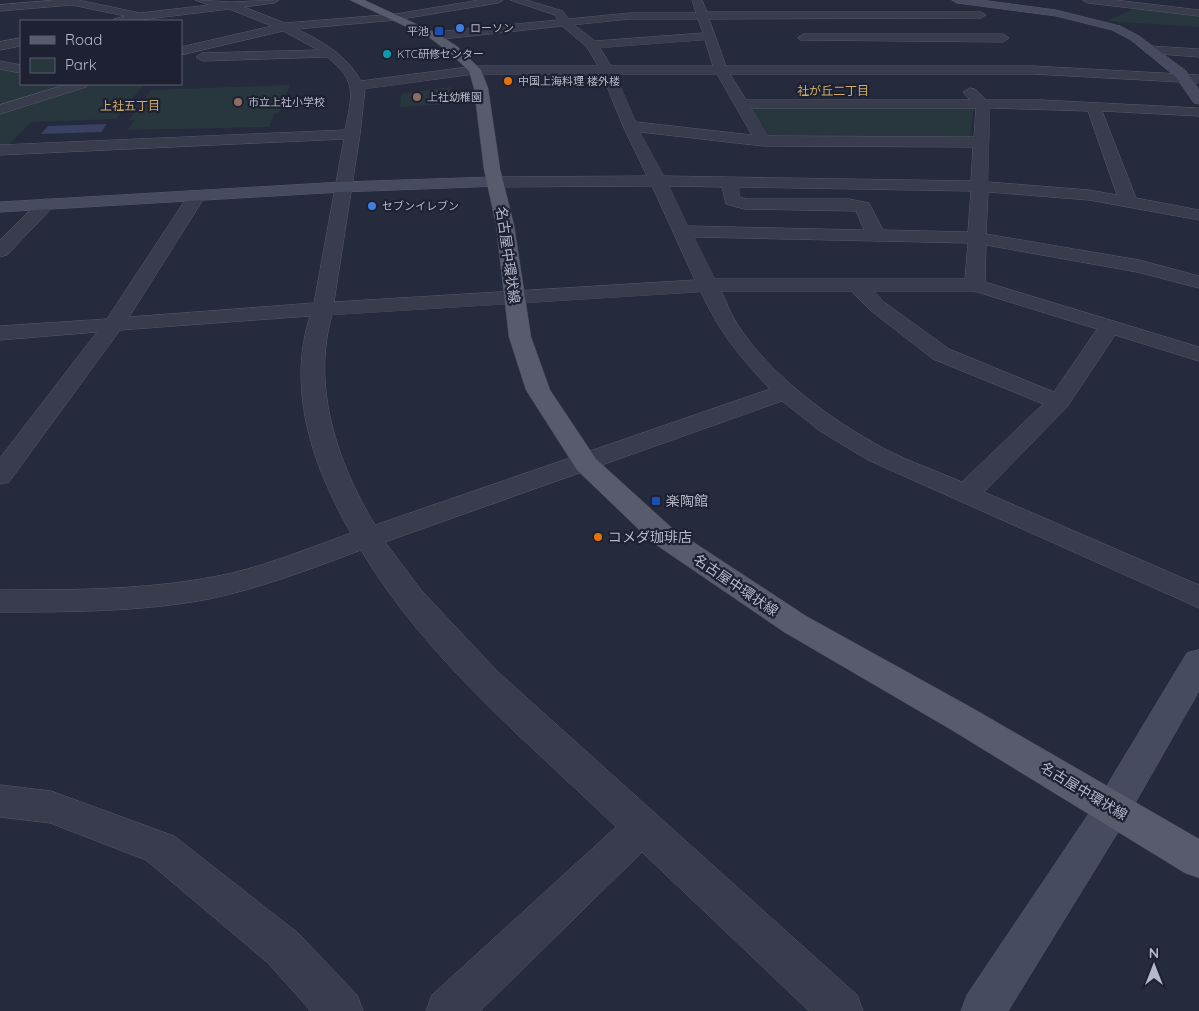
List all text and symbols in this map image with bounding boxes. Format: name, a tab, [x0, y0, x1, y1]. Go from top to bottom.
legend	[20, 20, 182, 85]
place label: ローソン	[470, 21, 514, 35]
marker: ローソン	[454, 22, 466, 34]
place label: 平池	[407, 24, 429, 38]
marker: 平池	[433, 25, 445, 37]
text: Road	[65, 30, 102, 49]
place label: KTC研修センター	[397, 47, 484, 61]
marker: KTC研修センター	[381, 48, 393, 60]
text: Park	[65, 55, 97, 74]
place label: 中国上海料理 楼外楼	[518, 74, 620, 88]
marker: 中国上海料理 楼外楼	[502, 75, 514, 87]
district label: 社が丘二丁目	[797, 83, 869, 98]
place label: 上社幼稚園	[427, 90, 482, 104]
marker: 上社幼稚園	[411, 91, 423, 103]
place label: 市立上社小学校	[248, 95, 325, 109]
marker: 市立上社小学校	[232, 96, 244, 108]
district label: 上社五丁目	[100, 98, 160, 113]
place label: セブンイレブン	[382, 199, 459, 213]
marker: セブンイレブン	[366, 200, 378, 212]
street label: 名古屋中環状線	[492, 205, 524, 305]
place label: 楽陶館	[666, 492, 708, 510]
marker: 楽陶館	[650, 495, 662, 507]
place label: コメダ珈琲店	[608, 528, 692, 546]
marker: コメダ珈琲店	[592, 531, 604, 543]
street label: 名古屋中環状線	[690, 550, 782, 620]
street label: 名古屋中環状線	[1037, 758, 1131, 824]
north arrow	[1129, 941, 1179, 991]
text: N	[1149, 944, 1159, 962]

